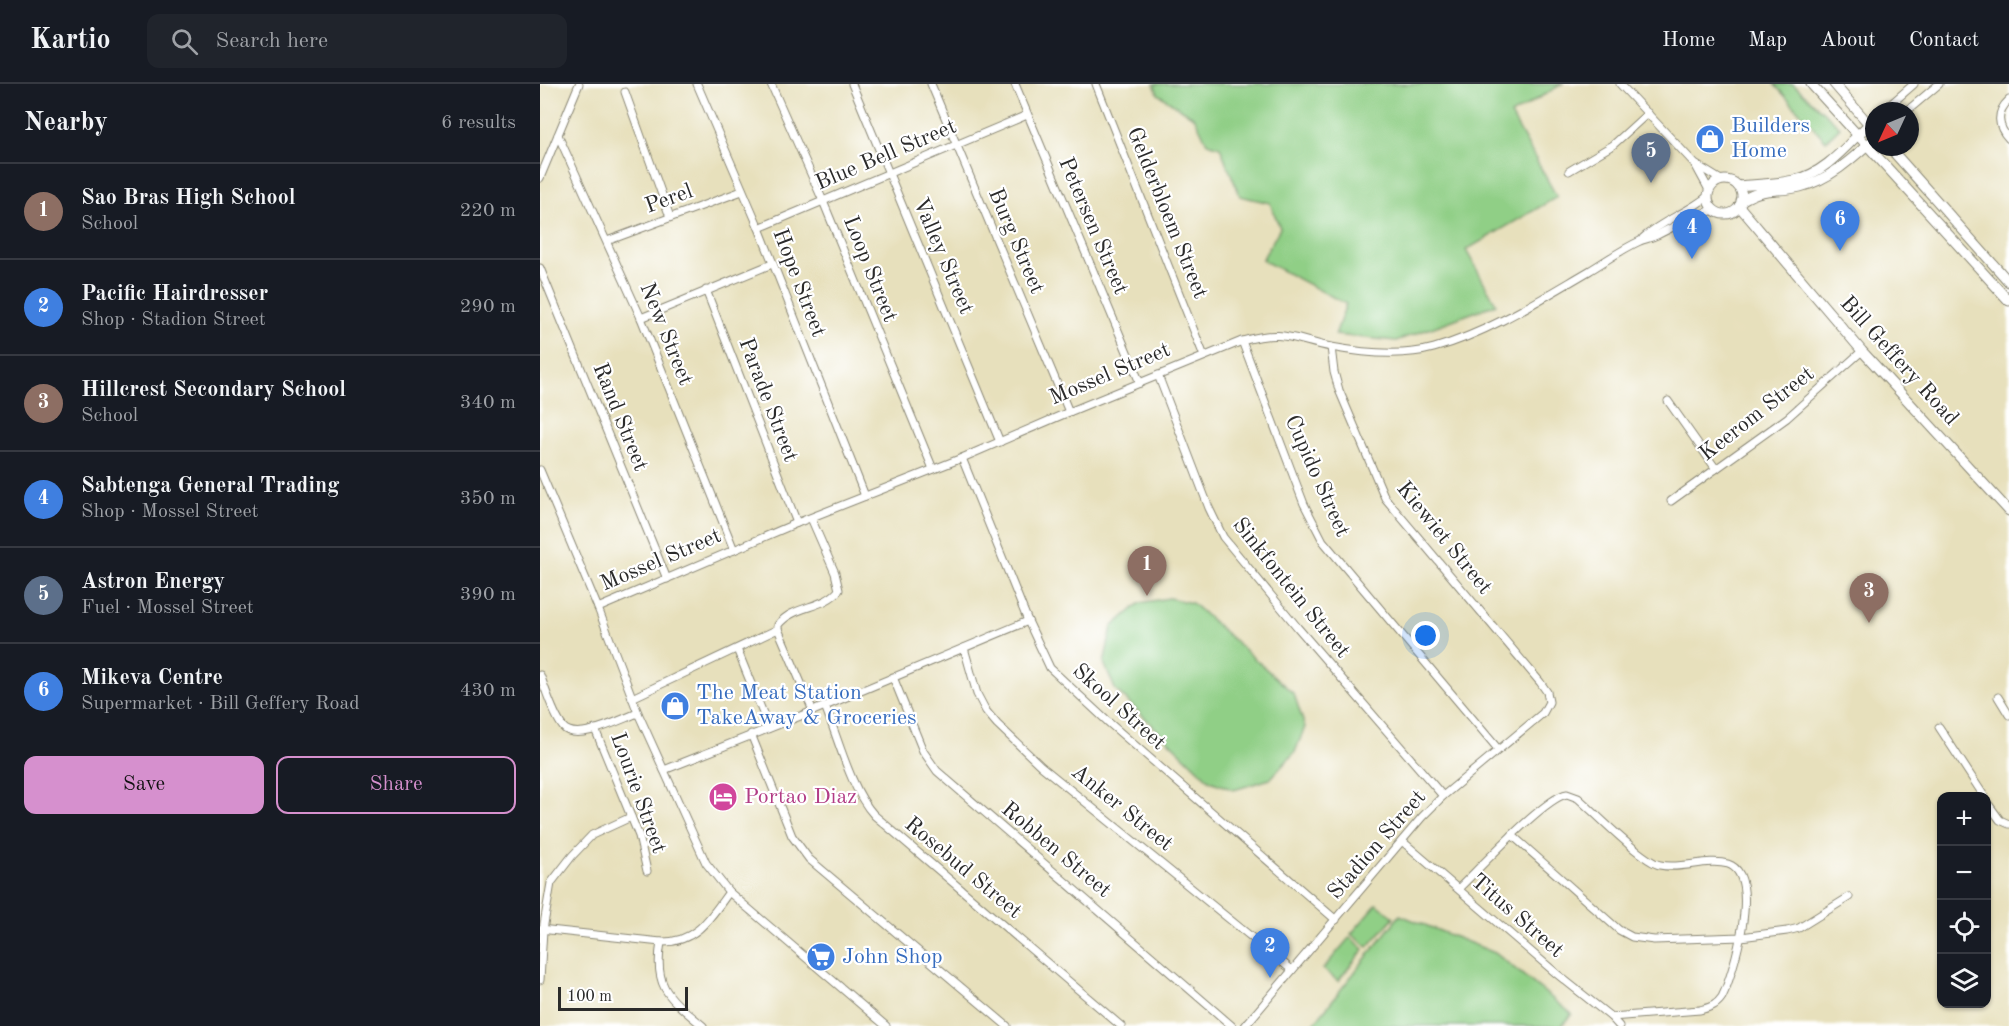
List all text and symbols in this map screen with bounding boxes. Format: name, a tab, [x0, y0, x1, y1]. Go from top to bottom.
search box	[147, 14, 567, 68]
icon: search	[168, 25, 201, 58]
text: Kartio	[30, 27, 111, 55]
text: Search here	[216, 30, 328, 52]
text: Home	[1662, 30, 1715, 51]
text: Map	[1748, 30, 1787, 51]
text: About	[1820, 30, 1876, 51]
text: Contact	[1909, 30, 1979, 51]
north arrow	[1865, 102, 1919, 156]
text: Nearby	[24, 110, 108, 136]
text: 6 results	[441, 113, 516, 133]
street label: Blue Bell Street	[812, 115, 960, 195]
place label: Builders Home	[1731, 115, 1810, 162]
shop icon: Builders Home	[1694, 123, 1726, 155]
street label: Gelderbloem Street	[1123, 124, 1211, 302]
pin: 5	[1632, 134, 1670, 183]
street label: Petersen Street	[1054, 154, 1132, 298]
street label: Perel	[642, 180, 696, 218]
street label: Burg Street	[984, 185, 1048, 297]
text: Sao Bras High School	[81, 187, 296, 209]
street label: Valley Street	[909, 195, 977, 317]
text: 1	[38, 201, 49, 221]
text: 220 m	[460, 201, 516, 221]
pin: 6	[1820, 202, 1860, 251]
pin: 4	[1672, 210, 1712, 259]
street label: Loop Street	[839, 213, 901, 325]
text: School	[81, 214, 138, 234]
street label: Hope Street	[768, 226, 830, 340]
street label: New Street	[635, 280, 697, 388]
text: Pacific Hairdresser	[81, 283, 268, 305]
street label: Bill Geffery Road	[1835, 292, 1963, 430]
text: 2	[38, 297, 49, 317]
text: 290 m	[460, 297, 516, 317]
text: Shop · Stadion Street	[81, 310, 266, 330]
street label: Parade Street	[734, 335, 802, 465]
street label: Mossel Street	[1046, 339, 1174, 409]
street label: Rand Street	[588, 360, 652, 474]
street label: Keerom Street	[1696, 363, 1818, 465]
text: Hillcrest Secondary School	[81, 379, 346, 401]
text: 3	[38, 393, 49, 413]
text: 340 m	[460, 393, 516, 413]
text: School	[81, 406, 138, 426]
street label: Cupido Street	[1280, 412, 1354, 540]
text: Sabtenga General Trading	[81, 475, 339, 497]
street label: Kiewiet Street	[1392, 477, 1496, 599]
text: 4	[38, 489, 49, 509]
text: 350 m	[460, 489, 516, 509]
text: Shop · Mossel Street	[81, 502, 259, 522]
street label: Sinkfontein Street	[1228, 514, 1354, 662]
street label: Mossel Street	[597, 525, 725, 595]
pin: 1	[1128, 546, 1166, 596]
text: Astron Energy	[81, 571, 225, 593]
pin: 3	[1850, 574, 1888, 623]
text: 5	[38, 585, 49, 605]
text: 390 m	[460, 585, 516, 605]
text: Fuel · Mossel Street	[81, 598, 254, 618]
your location	[1411, 621, 1440, 650]
street label: Skool Street	[1068, 660, 1170, 754]
text: Mikeva Centre	[81, 667, 223, 689]
text: 6	[38, 681, 49, 701]
text: 430 m	[460, 681, 516, 701]
place label: The Meat Station TakeAway & Groceries	[696, 682, 917, 729]
shop icon: The Meat Station TakeAway & Groceries	[659, 690, 691, 722]
text: Supermarket · Bill Geffery Road	[81, 694, 360, 714]
street label: Lourie Street	[606, 730, 670, 856]
button: Save	[24, 756, 264, 814]
button: Share	[276, 756, 516, 814]
street label: Anker Street	[1067, 761, 1177, 855]
hotel icon: Portao Diaz	[707, 781, 739, 813]
place label: Portao Diaz	[744, 786, 857, 808]
street label: Stadion Street	[1324, 786, 1430, 904]
map controls	[1937, 792, 1991, 1008]
button: +	[1937, 792, 1991, 846]
street label: Robben Street	[997, 798, 1115, 902]
street label: Rosebud Street	[900, 813, 1026, 923]
button: −	[1937, 846, 1991, 900]
street label: Titus Street	[1466, 870, 1568, 962]
button: locate	[1937, 900, 1991, 954]
pin: 2	[1250, 928, 1290, 978]
supermarket icon: John Shop	[805, 941, 837, 973]
place label: John Shop	[842, 946, 943, 968]
button: layers	[1937, 954, 1991, 1008]
scale bar	[558, 984, 688, 1012]
text: 100 m	[567, 989, 612, 1005]

